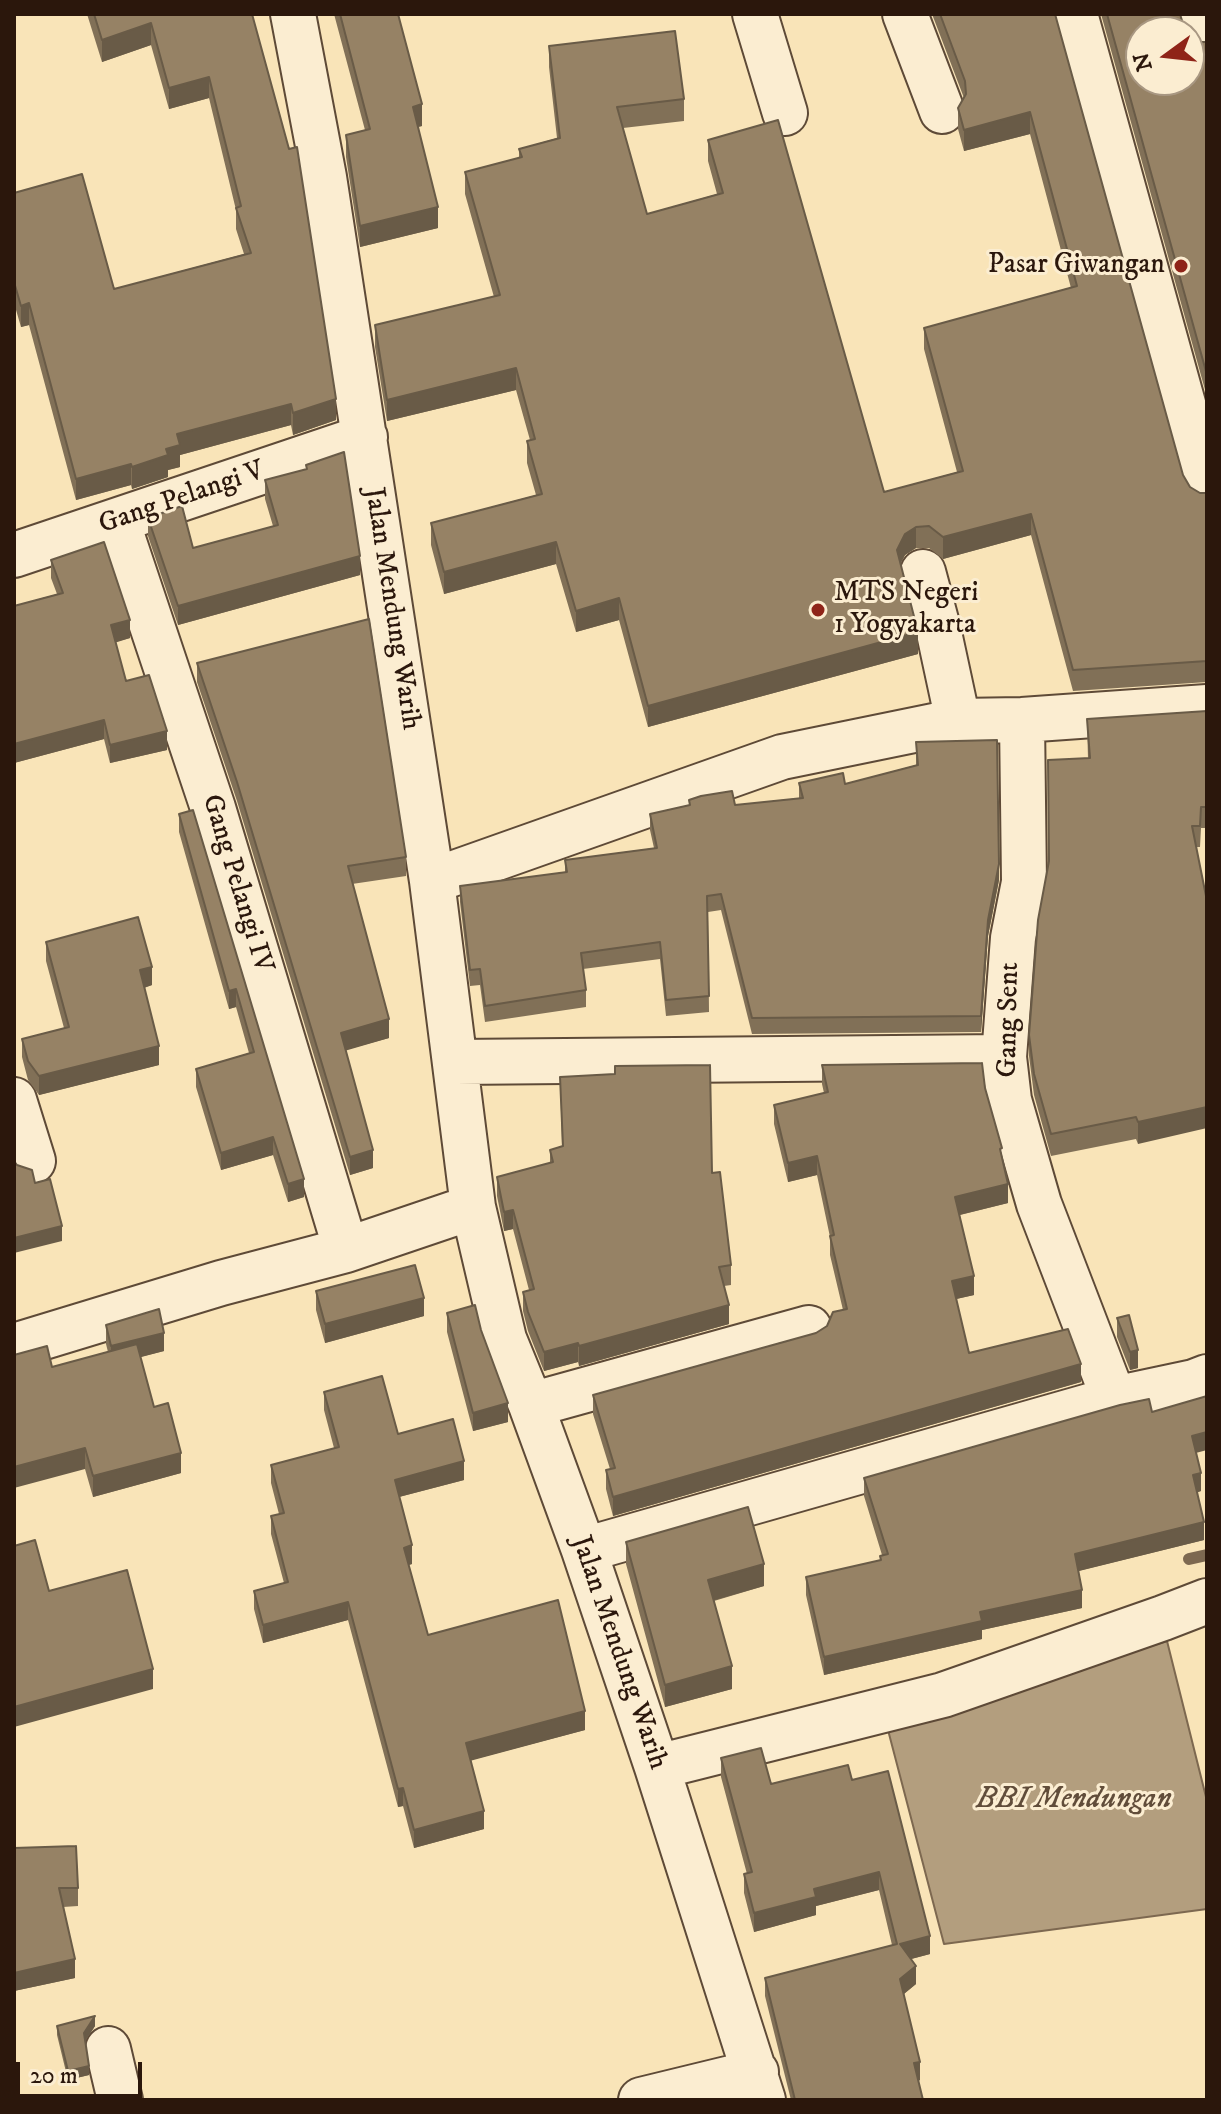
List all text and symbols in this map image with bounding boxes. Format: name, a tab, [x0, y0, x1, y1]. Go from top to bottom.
north arrow	[1125, 16, 1205, 96]
text: N	[1128, 50, 1159, 74]
place label: Pasar Giwangan	[988, 249, 1165, 283]
marker: Pasar Giwangan	[1172, 257, 1190, 275]
street label: Gang Pelangi V	[95, 455, 269, 543]
street label: Jalan Mendung Warih	[355, 486, 427, 732]
place label: MTS Negeri 1 Yogyakarta	[834, 577, 978, 643]
marker: MTS Negeri 1 Yogyakarta	[809, 601, 827, 619]
street label: Gang Pelangi IV	[193, 791, 279, 977]
street label: Gang Sent	[992, 962, 1028, 1078]
street label: Jalan Mendung Warih	[562, 1532, 674, 1774]
water label: BBI Mendungan	[976, 1783, 1172, 1819]
scale bar	[20, 2046, 146, 2096]
text: 20 m	[30, 2061, 78, 2091]

